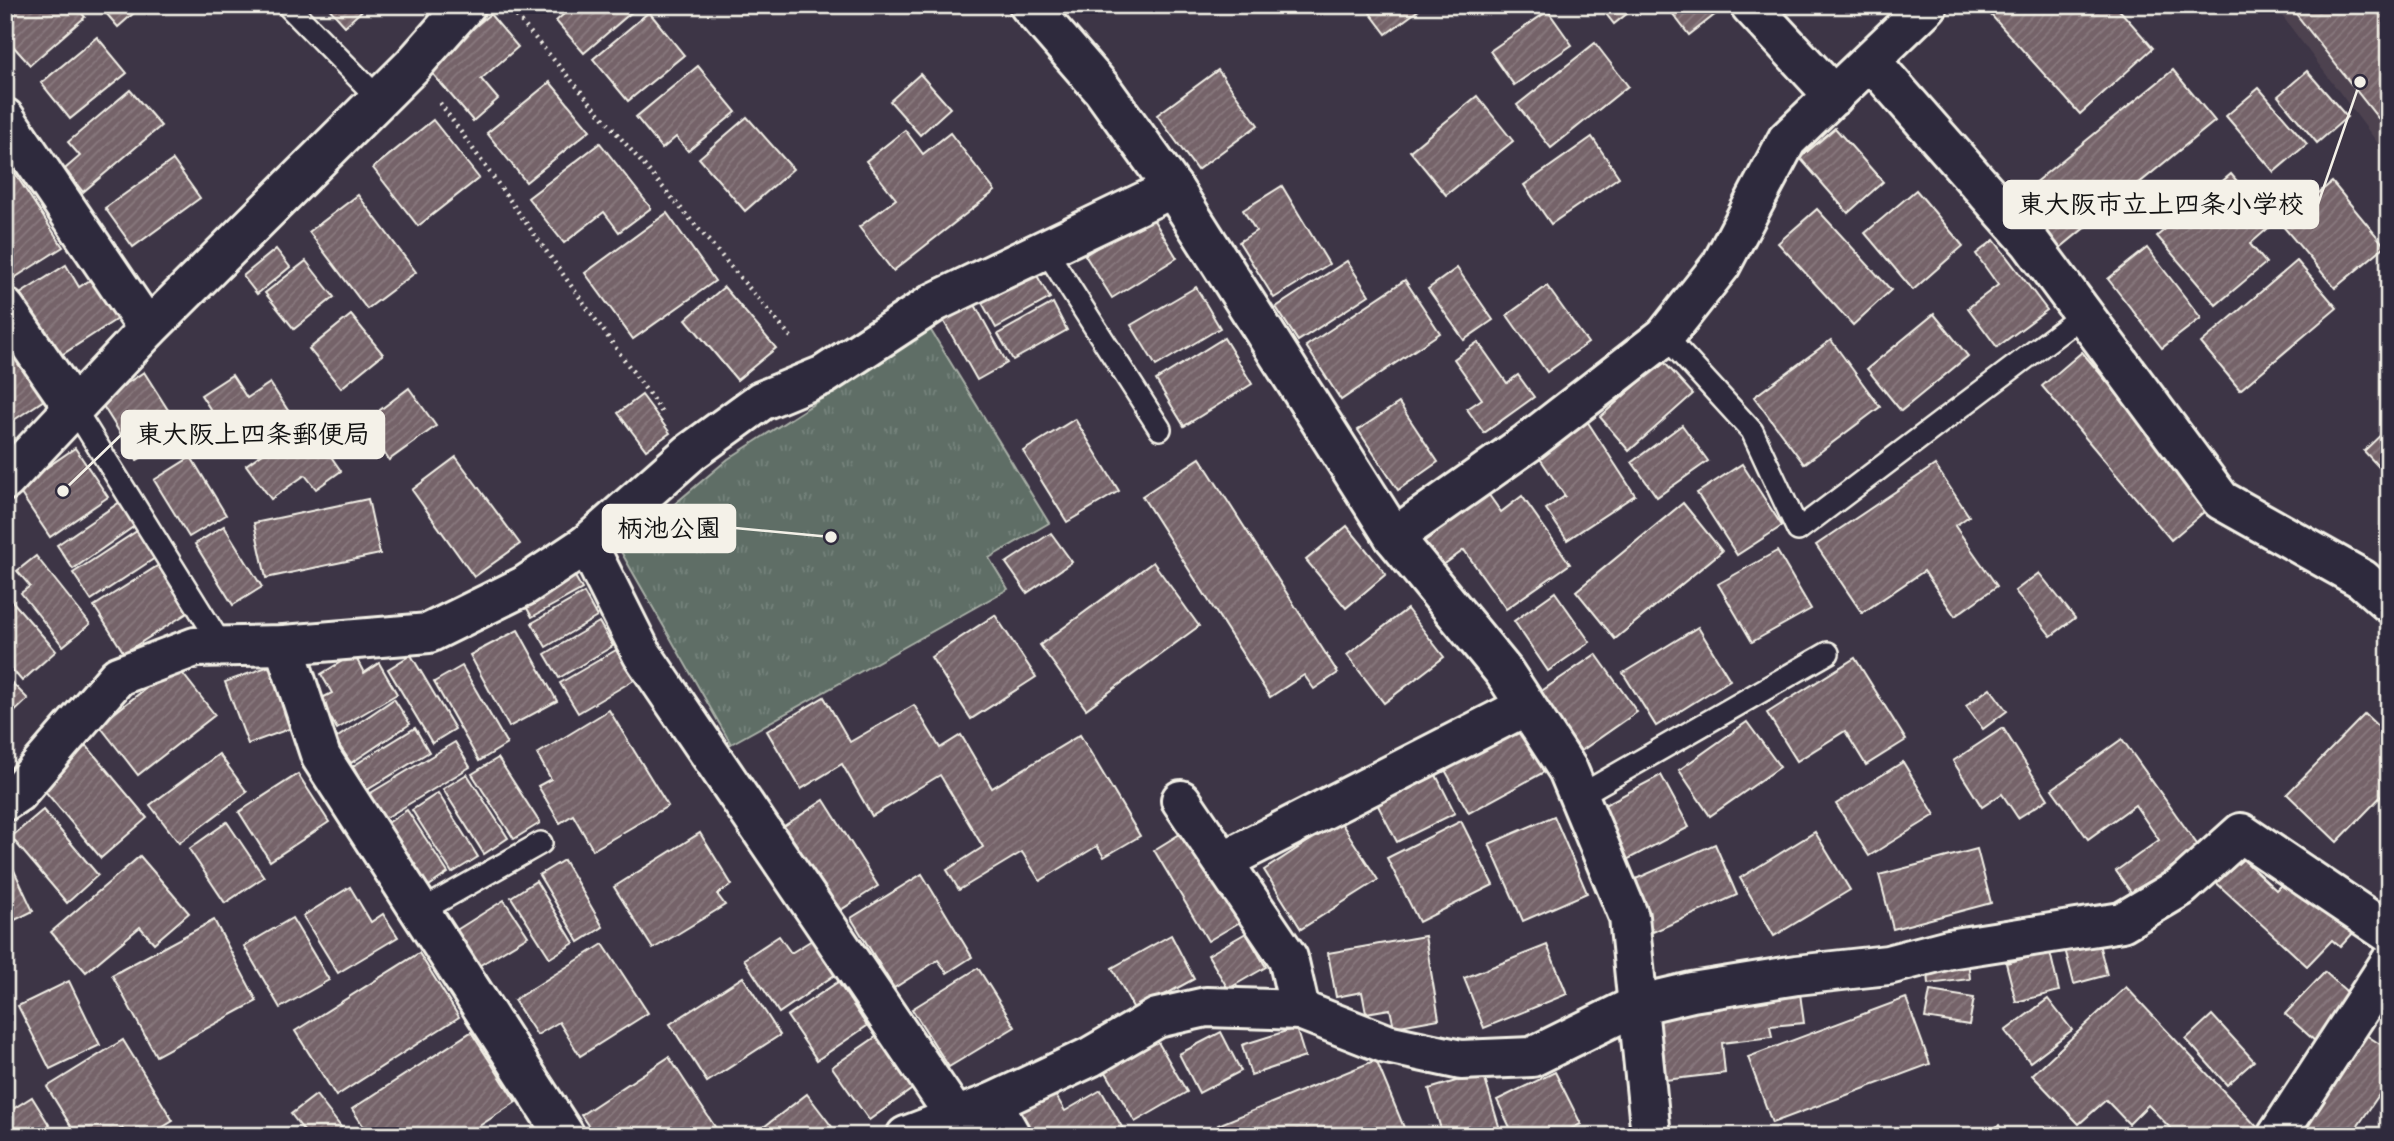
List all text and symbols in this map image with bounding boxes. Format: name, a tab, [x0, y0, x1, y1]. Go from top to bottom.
callout: 東大阪市立上四条小学校	[2004, 181, 2318, 228]
text: 東大阪市立上四条小学校	[2018, 187, 2304, 223]
callout: 東大阪上四条郵便局	[122, 411, 384, 458]
text: 東大阪上四条郵便局	[136, 417, 370, 453]
callout: 柄池公園	[603, 505, 735, 552]
text: 柄池公園	[617, 511, 721, 547]

